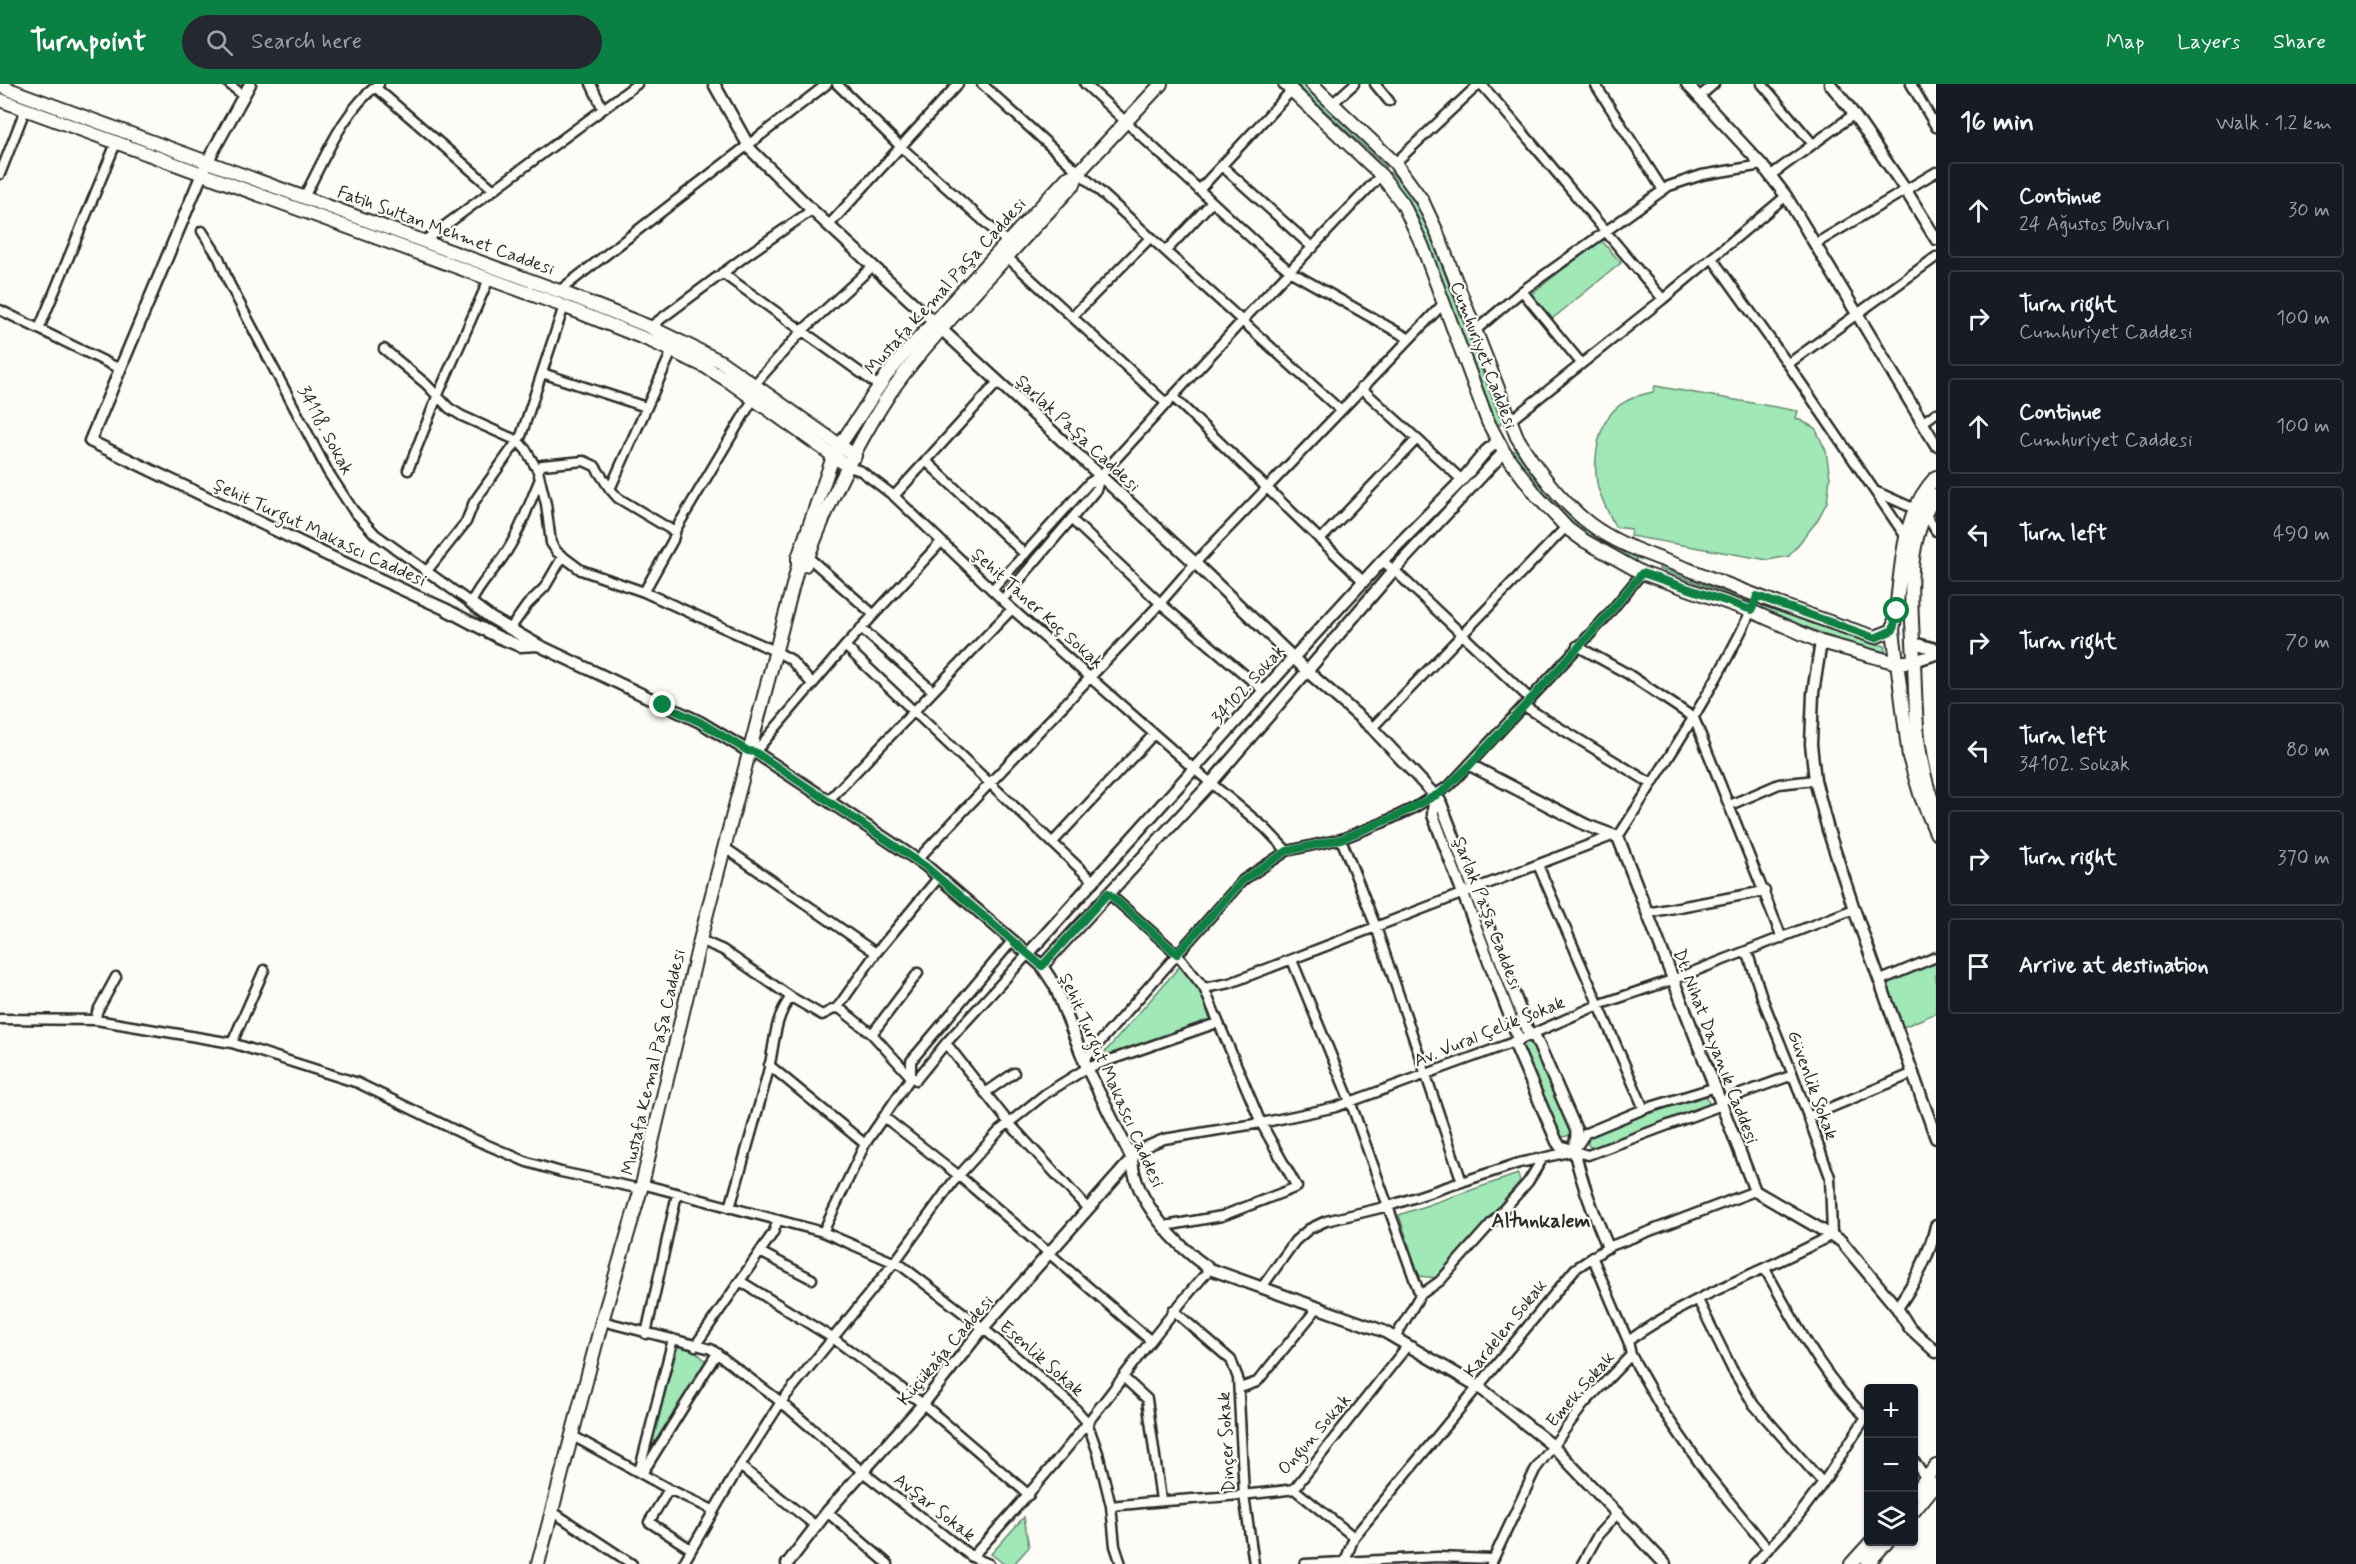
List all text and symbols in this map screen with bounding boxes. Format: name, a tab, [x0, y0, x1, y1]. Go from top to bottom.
search box	[182, 15, 602, 69]
text: Turnpoint	[30, 24, 146, 61]
icon: search	[203, 26, 236, 59]
text: Search here	[251, 28, 362, 56]
text: Map	[2106, 28, 2144, 56]
text: Layers	[2177, 28, 2240, 56]
text: Share	[2273, 28, 2326, 56]
text: 16 min	[1960, 106, 2034, 140]
text: Walk · 1.2 km	[2216, 110, 2332, 137]
street label: Fatih Sultan Mehmet Caddesi	[334, 180, 558, 281]
text: Continue	[2019, 183, 2101, 211]
street label: Mustafa Kemal Paşa Caddesi	[860, 193, 1032, 381]
icon: ahead	[1962, 194, 1995, 227]
text: 30 m	[2288, 197, 2330, 224]
text: 24 Ağustos Bulvarı	[2019, 211, 2170, 238]
street label: Cumhuriyet Caddesi	[1444, 278, 1522, 433]
text: Turn right	[2019, 291, 2117, 319]
icon: right	[1962, 302, 1995, 335]
text: 100 m	[2276, 305, 2330, 332]
text: Cumhuriyet Caddesi	[2019, 319, 2192, 346]
street label: Şarlak Paşa Caddesi	[1010, 370, 1145, 498]
street label: 34118. Sokak	[291, 382, 359, 479]
text: Continue	[2019, 399, 2101, 427]
icon: ahead	[1962, 410, 1995, 443]
text: 100 m	[2276, 413, 2330, 440]
text: Cumhuriyet Caddesi	[2019, 427, 2192, 454]
street label: Şehit Turgut Makascı Caddesi	[208, 473, 430, 595]
icon: left	[1962, 518, 1995, 551]
text: Turn left	[2019, 520, 2107, 548]
text: 490 m	[2273, 521, 2330, 548]
street label: Şehit Taner Koç Sokak	[966, 543, 1109, 675]
route start	[1883, 597, 1909, 623]
icon: right	[1962, 626, 1995, 659]
text: Turn right	[2019, 628, 2117, 656]
text: 70 m	[2285, 629, 2330, 656]
street label: 34102. Sokak	[1206, 640, 1291, 730]
route end	[649, 691, 675, 717]
text: Turn left	[2019, 723, 2107, 751]
icon: left	[1962, 734, 1995, 767]
text: 80 m	[2286, 737, 2330, 764]
text: 34102. Sokak	[2019, 751, 2130, 778]
street label: Şarlak Paşa Caddesi	[1447, 833, 1527, 993]
icon: right	[1962, 842, 1995, 875]
text: Turn right	[2019, 844, 2117, 872]
text: 370 m	[2278, 845, 2330, 872]
street label: Dt. Nihat Dayanık Caddesi	[1667, 945, 1763, 1147]
street label: Mustafa Kemal Paşa Caddesi	[616, 947, 692, 1177]
icon: arrive	[1962, 950, 1995, 983]
text: Arrive at destination	[2019, 952, 2209, 980]
street label: Şehit Turgut Makascı Caddesi	[1051, 969, 1169, 1192]
street label: Av. Vural Çelik Sokak	[1410, 991, 1568, 1073]
street label: Güvenlik Sokak	[1781, 1027, 1843, 1144]
district label: Altunkalem	[1492, 1208, 1591, 1235]
street label: Kardelen Sokak	[1459, 1274, 1553, 1383]
street label: Küçükağa Caddesi	[892, 1290, 999, 1411]
street label: Esenlik Sokak	[994, 1315, 1089, 1402]
street label: Emek Sokak	[1541, 1346, 1621, 1433]
map controls	[1864, 1384, 1918, 1546]
button: +	[1864, 1384, 1918, 1438]
street label: Ongun Sokak	[1273, 1389, 1358, 1482]
street label: Dinçer Sokak	[1212, 1391, 1242, 1493]
button: −	[1864, 1438, 1918, 1492]
street label: Avşar Sokak	[888, 1468, 980, 1547]
button: layers	[1864, 1492, 1918, 1546]

